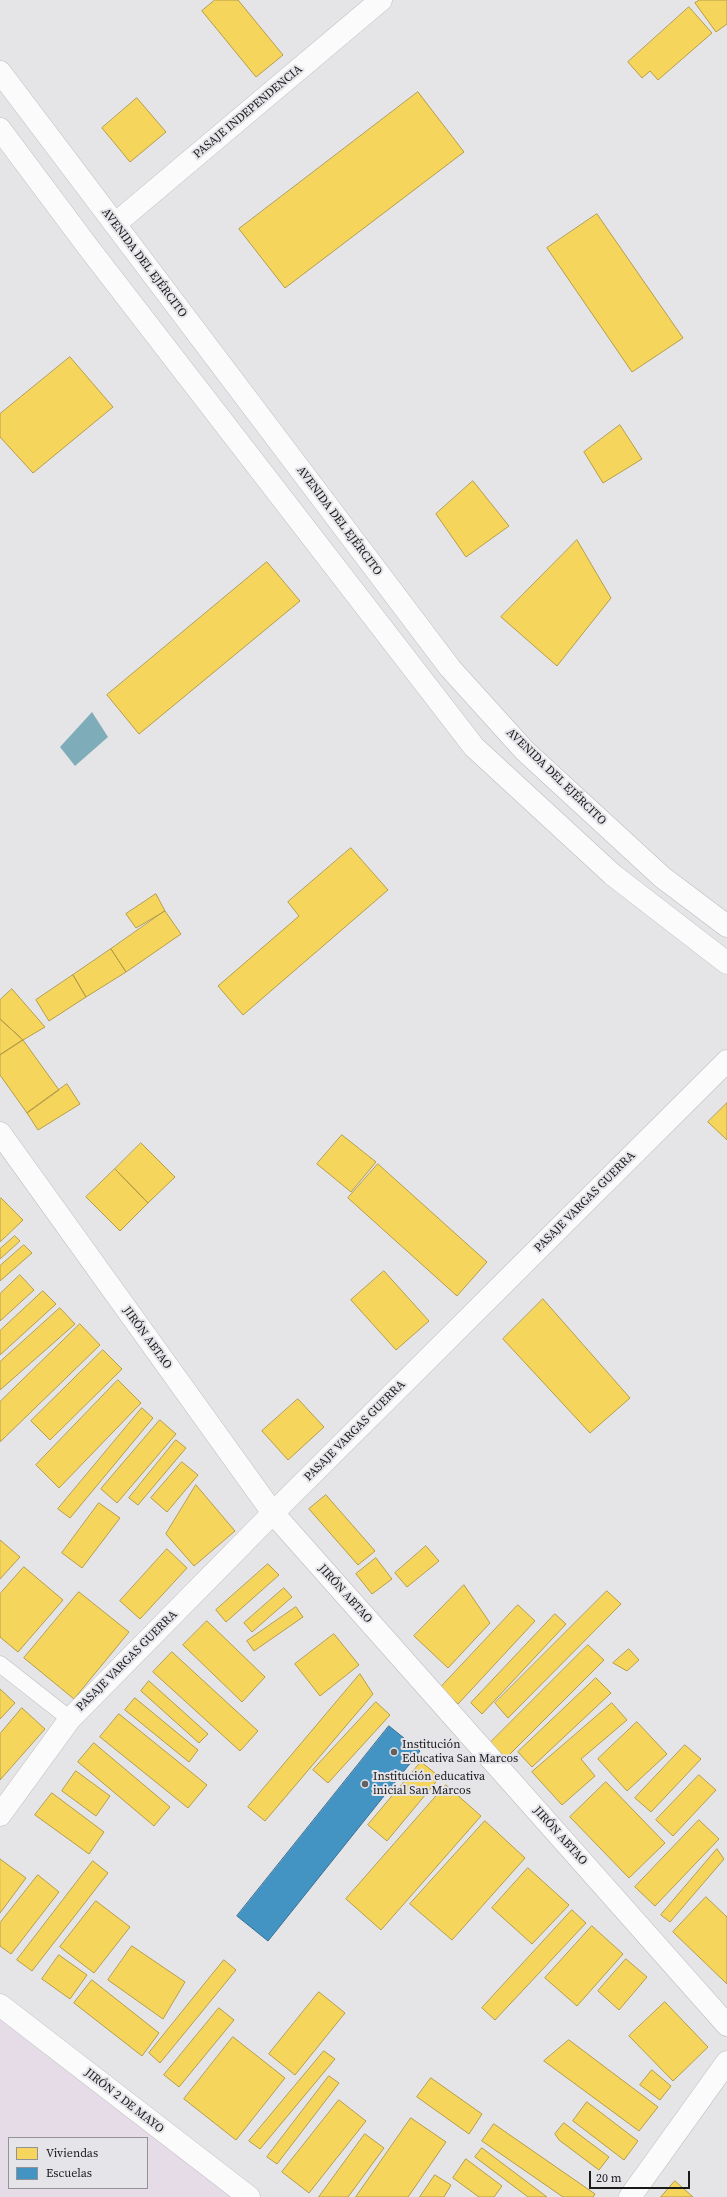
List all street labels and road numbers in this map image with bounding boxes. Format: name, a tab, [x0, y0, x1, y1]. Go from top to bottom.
street label: PASAJE INDEPENDENCIA	[191, 62, 305, 162]
street label: AVENIDA DEL EJÉRCITO	[98, 206, 190, 320]
street label: AVENIDA DEL EJÉRCITO	[293, 464, 385, 578]
street label: AVENIDA DEL EJÉRCITO	[503, 726, 609, 828]
street label: PASAJE VARGAS GUERRA	[531, 1148, 639, 1256]
street label: JIRÓN ABTAO	[119, 1304, 175, 1372]
street label: PASAJE VARGAS GUERRA	[301, 1377, 409, 1485]
street label: JIRÓN ABTAO	[315, 1562, 375, 1626]
street label: PASAJE VARGAS GUERRA	[73, 1607, 181, 1715]
street label: JIRÓN ABTAO	[530, 1804, 590, 1868]
street label: JIRÓN 2 DE MAYO	[82, 2066, 166, 2136]

